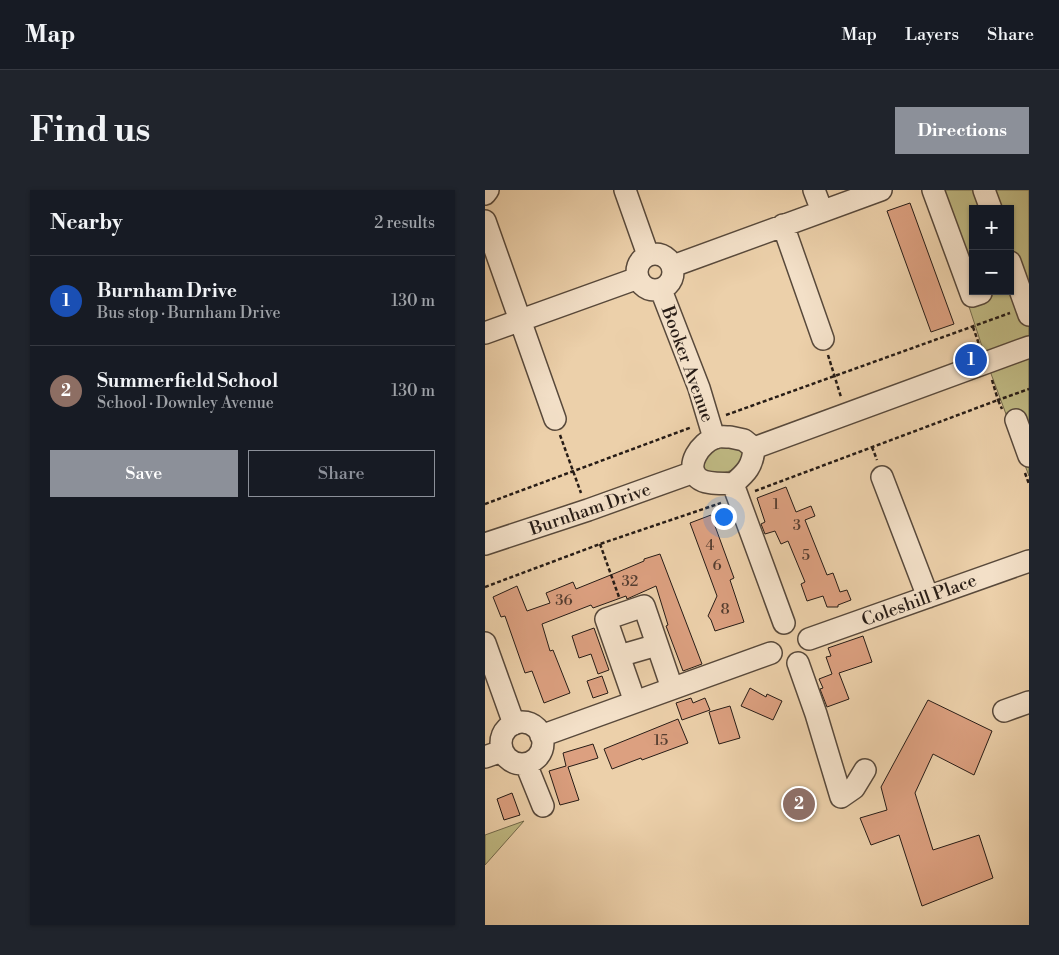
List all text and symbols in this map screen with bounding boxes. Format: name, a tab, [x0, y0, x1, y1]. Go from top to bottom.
text: Map	[25, 20, 75, 50]
text: Map	[842, 23, 877, 46]
text: Layers	[905, 23, 959, 46]
text: Share	[987, 23, 1034, 46]
button: Directions	[895, 107, 1029, 154]
text: Find us	[30, 109, 150, 152]
map controls	[969, 205, 1014, 295]
button: +	[969, 205, 1014, 250]
text: Nearby	[50, 210, 123, 236]
text: 2 results	[374, 213, 435, 233]
button: −	[969, 250, 1014, 295]
text: Burnham Drive	[97, 279, 237, 303]
text: 1	[62, 291, 70, 311]
text: 130 m	[391, 291, 435, 311]
street label: Booker Avenue	[656, 302, 719, 425]
text: Bus stop · Burnham Drive	[97, 303, 281, 323]
pin: 1	[955, 341, 987, 379]
text: Summerfield School	[97, 369, 278, 393]
text: 2	[61, 381, 71, 401]
text: 130 m	[391, 381, 435, 401]
text: School · Downley Avenue	[97, 393, 274, 413]
button: Save	[50, 450, 238, 497]
button: Share	[248, 450, 435, 497]
street label: Burnham Drive	[525, 478, 654, 541]
house number: 1	[773, 495, 780, 514]
your location	[711, 504, 737, 530]
house number: 3	[793, 516, 801, 535]
house number: 4	[706, 536, 715, 555]
house number: 5	[802, 546, 810, 565]
house number: 6	[712, 556, 722, 575]
street label: Coleshill Place	[859, 569, 980, 632]
house number: 32	[622, 572, 638, 591]
house number: 36	[555, 591, 573, 610]
house number: 8	[720, 600, 730, 619]
house number: 15	[654, 731, 668, 750]
pin: 2	[783, 785, 815, 823]

